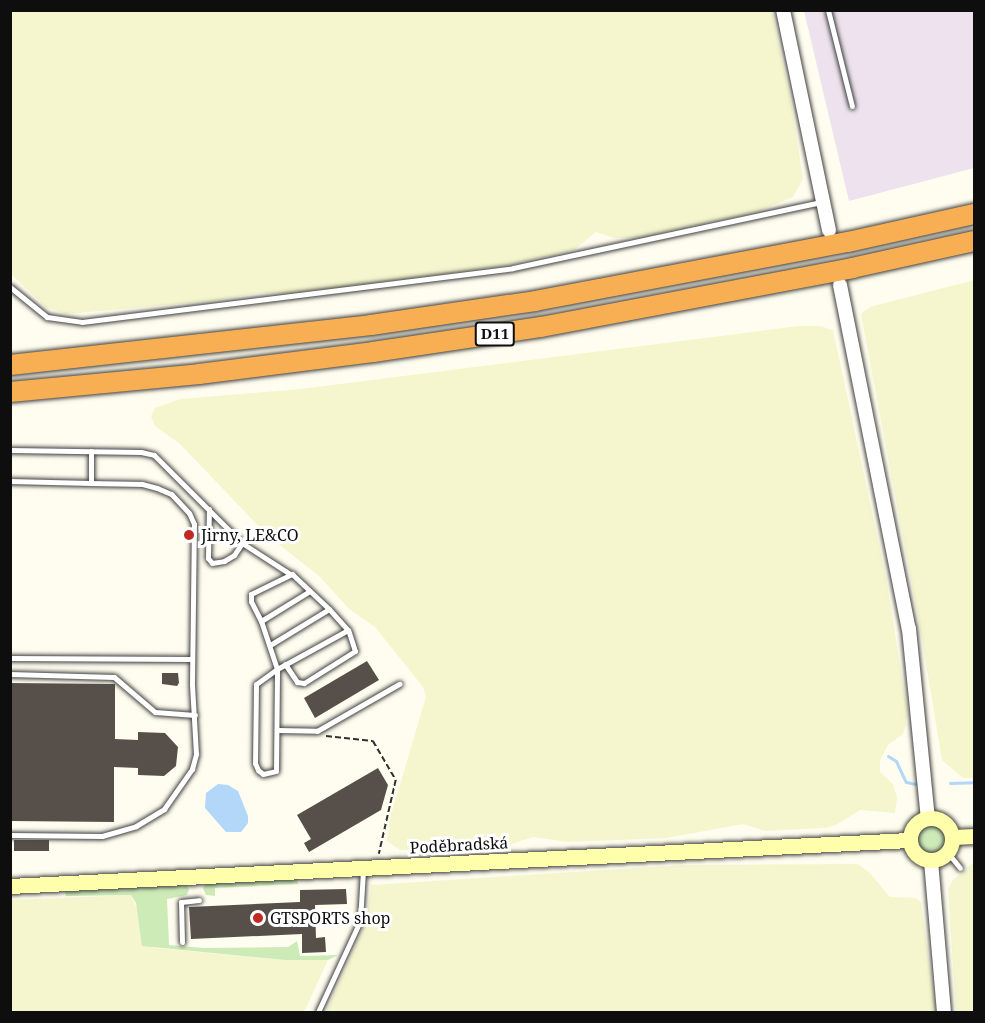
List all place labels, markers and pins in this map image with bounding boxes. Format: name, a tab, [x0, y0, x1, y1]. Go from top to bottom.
place label: Jirny, LE&CO	[201, 525, 299, 545]
marker: Jirny, LE&CO	[182, 528, 196, 542]
place label: GTSPORTS shop	[270, 908, 390, 928]
marker: GTSPORTS shop	[251, 911, 265, 925]

